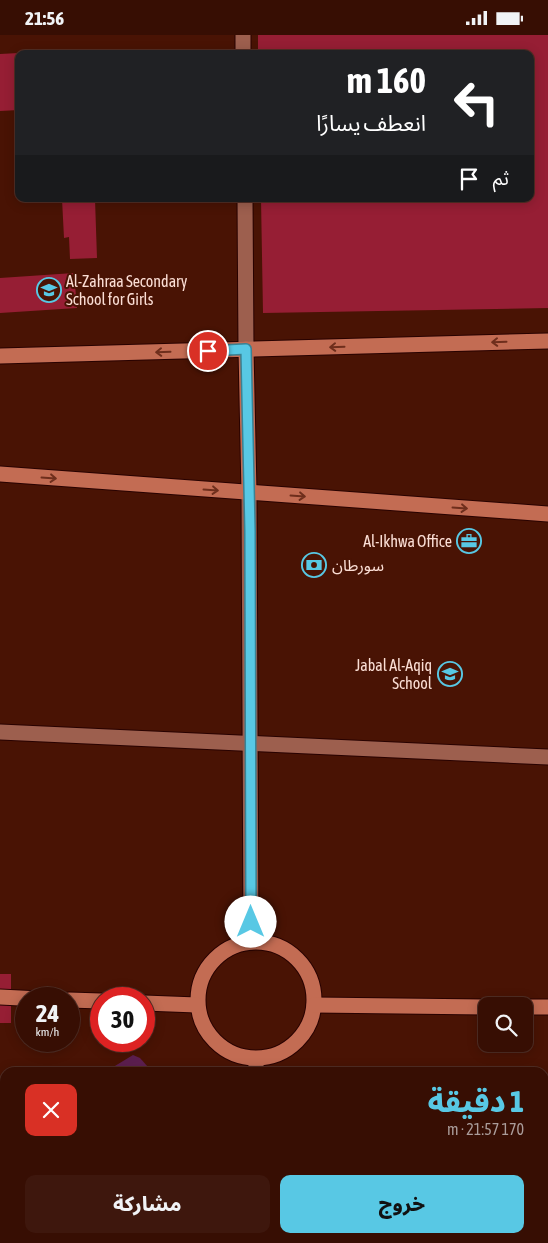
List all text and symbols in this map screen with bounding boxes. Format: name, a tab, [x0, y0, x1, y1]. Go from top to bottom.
text: 21:56	[25, 7, 64, 29]
text: 160 m	[347, 60, 426, 100]
icon: left	[444, 70, 509, 135]
text: انعطف يسارًا	[316, 110, 426, 136]
icon: arrive	[455, 165, 483, 193]
text: ثم	[493, 167, 509, 189]
place label: Al-Zahraa Secondary School for Girls	[66, 272, 188, 308]
school or university icon: Al-Zahraa Secondary School for Girls	[36, 277, 62, 303]
pin	[187, 330, 229, 372]
icon: arrive	[194, 337, 222, 365]
one-way arrow	[492, 338, 508, 347]
one-way arrow	[329, 342, 346, 352]
one-way arrow	[155, 347, 171, 357]
one-way arrow	[40, 473, 56, 483]
one-way arrow	[202, 485, 218, 494]
one-way arrow	[290, 491, 306, 501]
one-way arrow	[452, 503, 468, 512]
office icon: Al-Ikhwa Office	[456, 528, 482, 554]
place label: Al-Ikhwa Office	[363, 532, 452, 550]
bank icon: سورطان	[301, 552, 327, 578]
place label: سورطان	[332, 556, 384, 575]
place label: Jabal Al-Aqiq School	[355, 656, 433, 692]
school or university icon: Jabal Al-Aqiq School	[437, 661, 463, 687]
position arrow	[224, 895, 276, 947]
speed limit sign: 30	[90, 987, 155, 1052]
map controls	[478, 997, 533, 1052]
button: search	[478, 997, 533, 1052]
text: 24	[36, 999, 59, 1027]
text: km/h	[36, 1025, 59, 1039]
button: close	[25, 1084, 77, 1136]
text: 1 دقيقة	[427, 1084, 524, 1118]
text: 170 m · 21:57	[447, 1120, 524, 1138]
button: مشاركة	[25, 1175, 270, 1233]
button: خروج	[280, 1175, 524, 1233]

